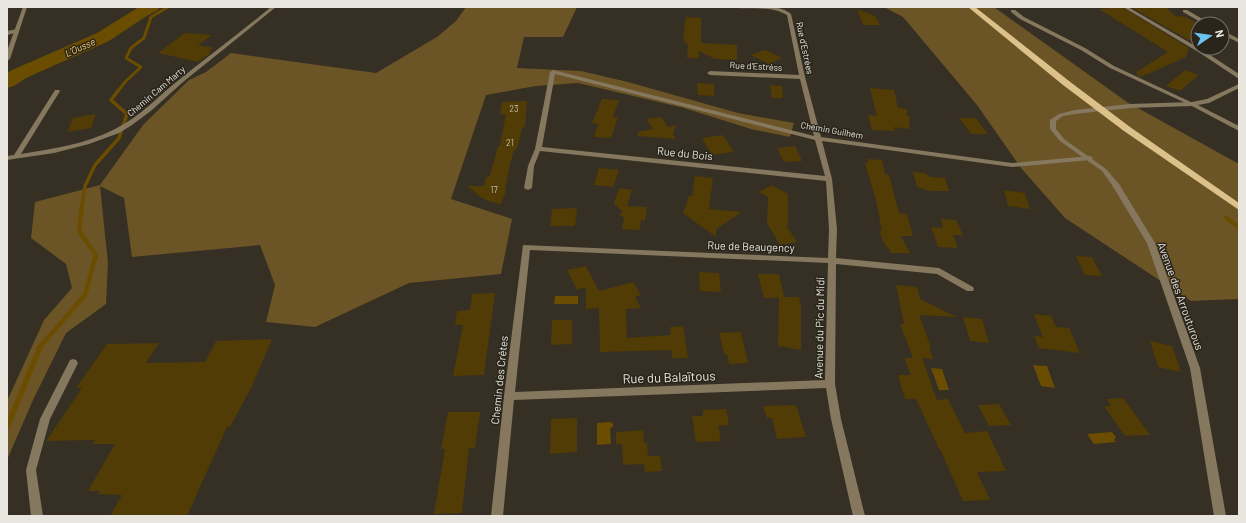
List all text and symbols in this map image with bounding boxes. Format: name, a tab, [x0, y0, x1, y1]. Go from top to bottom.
north arrow	[1190, 16, 1230, 56]
street label: Rue d’Estrées	[794, 21, 816, 75]
text: N	[1213, 29, 1227, 39]
water label: L'Ousse	[63, 35, 97, 59]
street label: Rue d'Estréss	[729, 59, 783, 73]
street label: Chemin Cam Marty	[125, 63, 187, 119]
house number: 23	[509, 103, 519, 114]
street label: Chemin Guilhem	[800, 119, 864, 141]
house number: 21	[506, 137, 514, 148]
street label: Rue du Bois	[657, 144, 713, 162]
house number: 17	[490, 184, 498, 195]
street label: Rue de Beaugency	[707, 238, 795, 254]
street label: Avenue des Arrouturous	[1155, 240, 1207, 352]
street label: Avenue du Pic du Midi	[812, 277, 826, 379]
street label: Chemin des Crêtes	[488, 335, 510, 425]
street label: Rue du Balaïtous	[622, 367, 716, 387]

